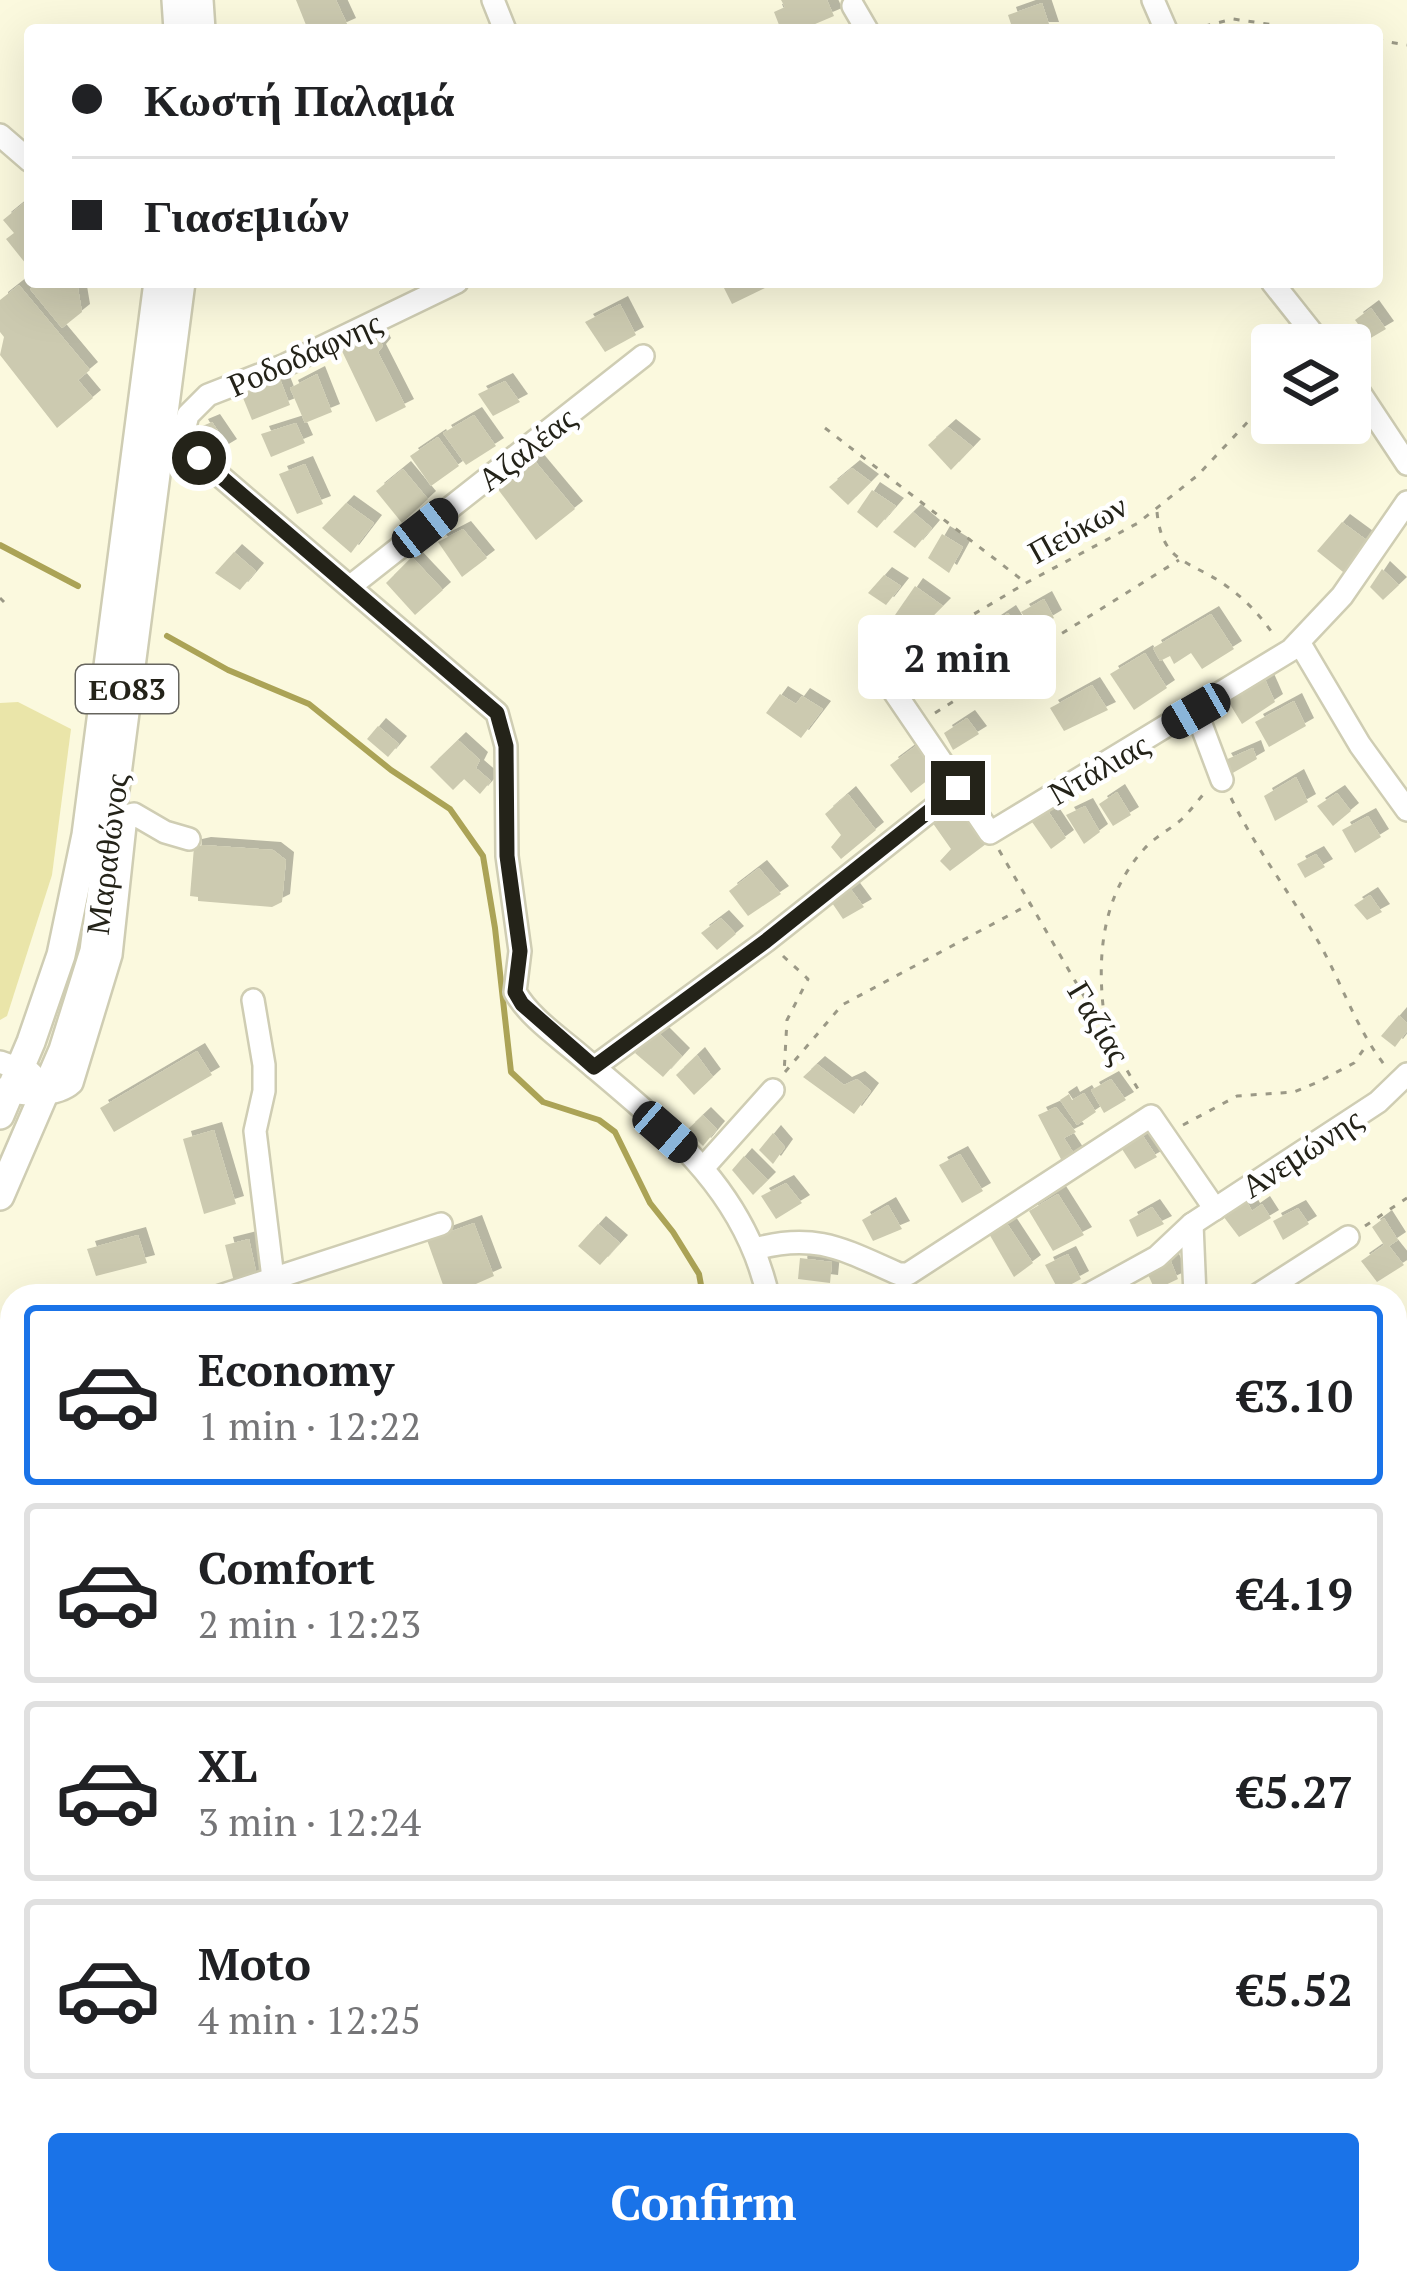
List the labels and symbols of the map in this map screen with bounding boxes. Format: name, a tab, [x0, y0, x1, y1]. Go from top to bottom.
street label: Ροδοδάφνης	[220, 300, 388, 406]
street label: Αζαλέας	[468, 396, 584, 500]
route start	[172, 431, 226, 485]
street label: Πεύκων	[1020, 483, 1134, 573]
car	[386, 492, 464, 564]
callout: 2 min	[859, 614, 1057, 698]
road number: ΕΟ83	[76, 665, 178, 713]
car	[1156, 677, 1236, 745]
street label: Ντάλιας	[1040, 722, 1156, 814]
route end	[931, 761, 985, 815]
street label: Μαραθώνος	[75, 771, 137, 937]
street label: Γαζίας	[1059, 973, 1141, 1071]
car	[626, 1095, 704, 1169]
street label: Ανεμώνης	[1232, 1097, 1370, 1207]

